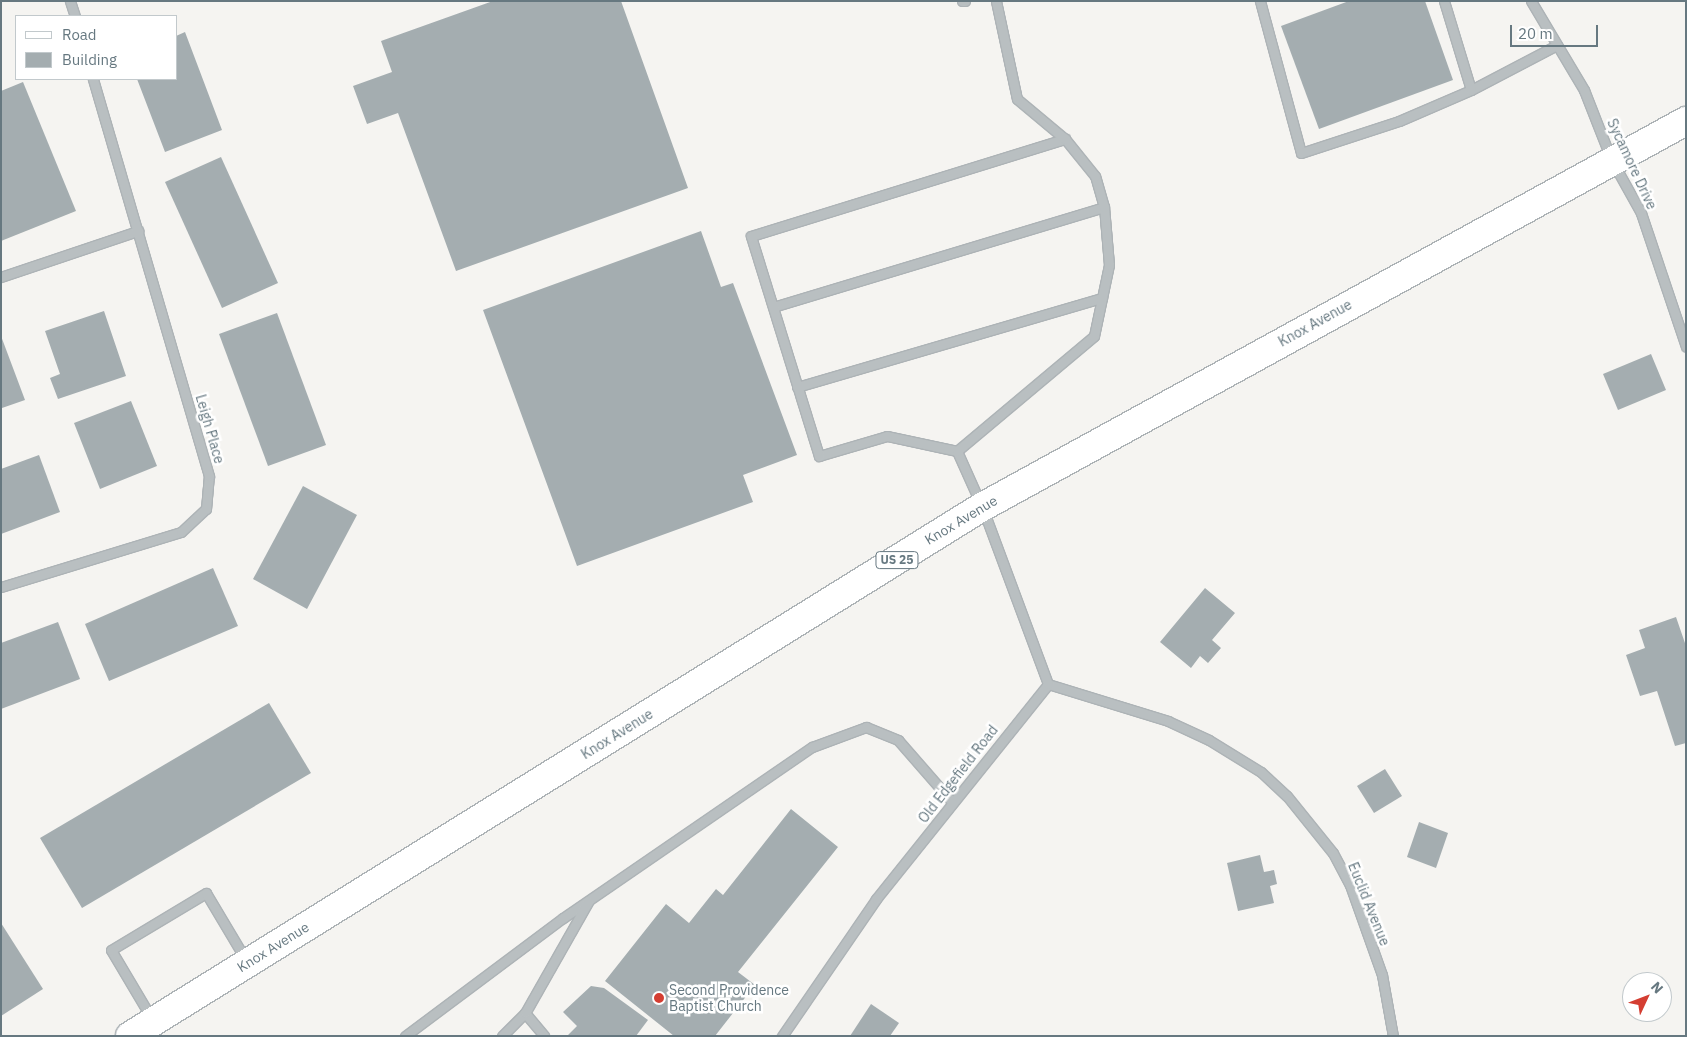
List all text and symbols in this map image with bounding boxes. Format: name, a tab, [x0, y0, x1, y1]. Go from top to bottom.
legend	[15, 15, 178, 80]
scale bar	[1512, 15, 1600, 47]
text: 20 m	[1518, 24, 1553, 43]
text: Road	[62, 25, 97, 44]
text: Building	[62, 50, 117, 69]
street label: Sycamore Drive	[1604, 116, 1660, 212]
street label: Knox Avenue	[1275, 296, 1355, 350]
street label: Leigh Place	[192, 393, 228, 465]
street label: Knox Avenue	[922, 492, 1000, 548]
road number: US 25	[874, 550, 920, 570]
street label: Knox Avenue	[578, 705, 656, 763]
street label: Old Edgefield Road	[915, 722, 1001, 826]
street label: Euclid Avenue	[1345, 860, 1393, 948]
street label: Knox Avenue	[234, 918, 312, 976]
north arrow	[1622, 972, 1672, 1022]
text: N	[1647, 978, 1667, 997]
place label: Second Providence Baptist Church	[669, 982, 789, 1014]
marker: Second Providence Baptist Church	[653, 992, 665, 1004]

